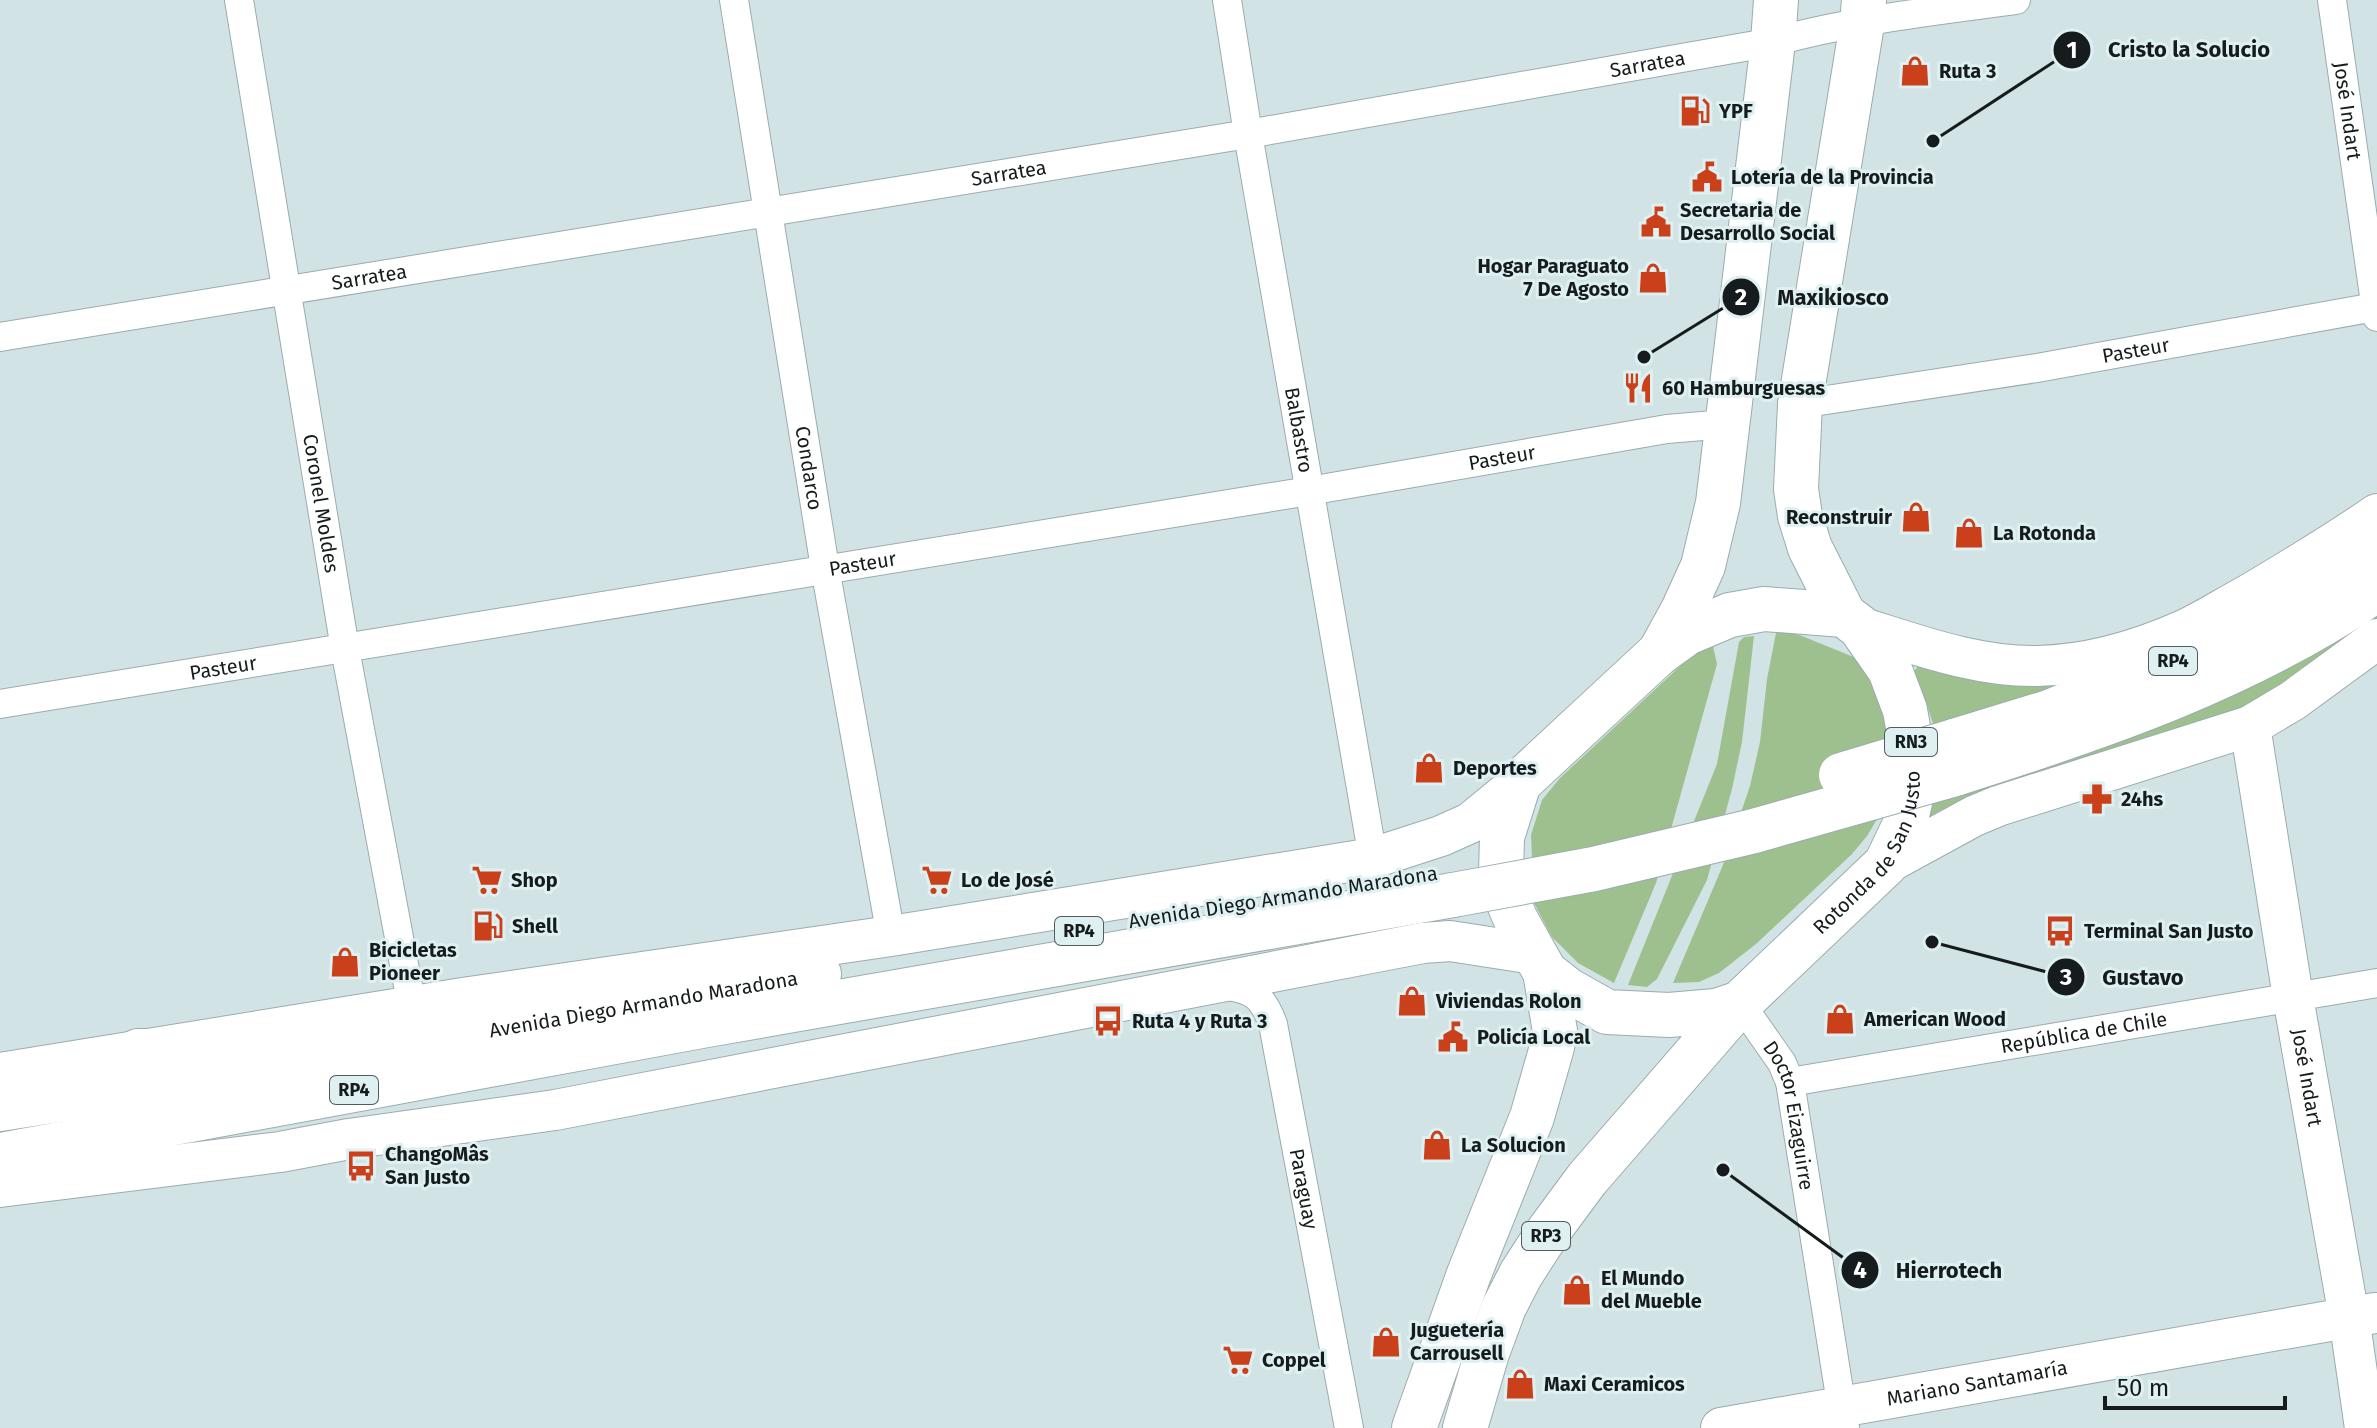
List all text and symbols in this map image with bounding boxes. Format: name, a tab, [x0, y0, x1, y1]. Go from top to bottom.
callout: Cristo la Solucio	[2052, 27, 2286, 73]
text: 1	[2066, 36, 2078, 64]
text: Cristo la Solucio	[2108, 36, 2270, 63]
street label: Sarratea	[1608, 46, 1687, 82]
shop icon: Ruta 3	[1898, 54, 1932, 88]
place label: Ruta 3	[1939, 59, 1996, 83]
street label: José Indart	[2329, 60, 2367, 162]
fuel station icon: YPF	[1678, 94, 1712, 128]
place label: YPF	[1718, 99, 1753, 123]
street label: Sarratea	[969, 155, 1048, 191]
public building icon: Lotería de la Provincia	[1690, 160, 1724, 194]
place label: Lotería de la Provincia	[1731, 165, 1934, 189]
place label: Secretaria de Desarrollo Social	[1680, 198, 1835, 245]
public building icon: Secretaria de Desarrollo Social	[1639, 205, 1673, 239]
place label: Hogar Paraguato 7 De Agosto	[1477, 254, 1629, 301]
street label: Sarratea	[330, 259, 409, 295]
shop icon: Hogar Paraguato 7 De Agosto	[1636, 261, 1670, 295]
callout: Maxikiosco	[1721, 274, 1904, 320]
text: 2	[1735, 283, 1747, 311]
text: Maxikiosco	[1777, 284, 1889, 311]
street label: Pasteur	[2100, 332, 2171, 368]
restaurant icon: 60 Hamburguesas	[1621, 371, 1655, 405]
place label: 60 Hamburguesas	[1662, 376, 1826, 400]
street label: Balbastro	[1280, 385, 1318, 475]
street label: Condarco	[790, 424, 828, 512]
street label: Coronel Moldes	[298, 432, 344, 575]
street label: Pasteur	[1466, 440, 1538, 475]
shop icon: Reconstruir	[1899, 500, 1933, 534]
place label: Reconstruir	[1786, 505, 1893, 529]
shop icon: La Rotonda	[1952, 516, 1986, 550]
place label: La Rotonda	[1993, 521, 2096, 545]
street label: Pasteur	[827, 546, 898, 581]
road number: RP4	[2149, 647, 2197, 675]
street label: Pasteur	[188, 650, 259, 685]
road number: RN3	[1885, 728, 1937, 756]
shop icon: Deportes	[1412, 751, 1446, 785]
place label: Deportes	[1453, 756, 1537, 780]
street label: Rotonda de San Justo	[1808, 770, 1925, 939]
pharmacy icon: 24hs	[2080, 782, 2114, 816]
place label: 24hs	[2121, 787, 2164, 811]
street label: Avenida Diego Armando Maradona	[1127, 861, 1439, 933]
supermarket icon: Shop	[470, 863, 504, 897]
supermarket icon: Lo de José	[920, 863, 954, 897]
place label: Shop	[511, 868, 558, 892]
place label: Lo de José	[961, 868, 1054, 892]
fuel station icon: Shell	[471, 909, 505, 943]
place label: Shell	[512, 914, 558, 938]
bus stop icon: Terminal San Justo	[2043, 914, 2077, 948]
road number: RP4	[1055, 917, 1103, 945]
place label: Terminal San Justo	[2084, 919, 2254, 943]
place label: Bicicletas Pioneer	[369, 938, 457, 985]
shop icon: Bicicletas Pioneer	[328, 945, 362, 979]
callout: Gustavo	[2046, 954, 2199, 1000]
text: 3	[2059, 963, 2072, 991]
text: Gustavo	[2102, 964, 2184, 991]
street label: Avenida Diego Armando Maradona	[487, 966, 800, 1043]
shop icon: Viviendas Rolon	[1395, 984, 1429, 1018]
place label: Viviendas Rolon	[1435, 989, 1581, 1013]
shop icon: American Wood	[1823, 1002, 1857, 1036]
bus stop icon: Ruta 4 y Ruta 3	[1091, 1004, 1125, 1038]
place label: American Wood	[1863, 1007, 2006, 1031]
street label: República de Chile	[1999, 1007, 2169, 1058]
place label: Ruta 4 y Ruta 3	[1132, 1009, 1267, 1033]
public building icon: Policía Local	[1436, 1020, 1470, 1054]
place label: Policía Local	[1477, 1025, 1590, 1049]
street label: José Indart	[2287, 1027, 2328, 1129]
street label: Doctor Eizaguirre	[1758, 1036, 1819, 1192]
road number: RP4	[330, 1076, 378, 1104]
shop icon: La Solucion	[1420, 1128, 1454, 1162]
place label: La Solucion	[1461, 1133, 1566, 1157]
place label: ChangoMâs San Justo	[385, 1142, 489, 1189]
street label: Paraguay	[1285, 1147, 1323, 1231]
bus stop icon: ChangoMâs San Justo	[344, 1149, 378, 1183]
road number: RP3	[1522, 1222, 1570, 1250]
callout: Hierrotech	[1840, 1247, 2018, 1293]
text: 4	[1853, 1256, 1867, 1284]
text: Hierrotech	[1896, 1257, 2002, 1284]
place label: El Mundo del Mueble	[1601, 1266, 1702, 1313]
shop icon: El Mundo del Mueble	[1560, 1273, 1594, 1307]
place label: Juguetería Carrousell	[1409, 1318, 1504, 1365]
shop icon: Juguetería Carrousell	[1369, 1325, 1403, 1359]
supermarket icon: Coppel	[1221, 1343, 1255, 1377]
place label: Coppel	[1262, 1348, 1326, 1372]
street label: Mariano Santamaría	[1885, 1355, 2069, 1411]
scale bar	[2105, 1360, 2285, 1410]
shop icon: Maxi Ceramicos	[1503, 1367, 1537, 1401]
place label: Maxi Ceramicos	[1544, 1372, 1685, 1396]
text: 50 m	[2117, 1374, 2169, 1402]

